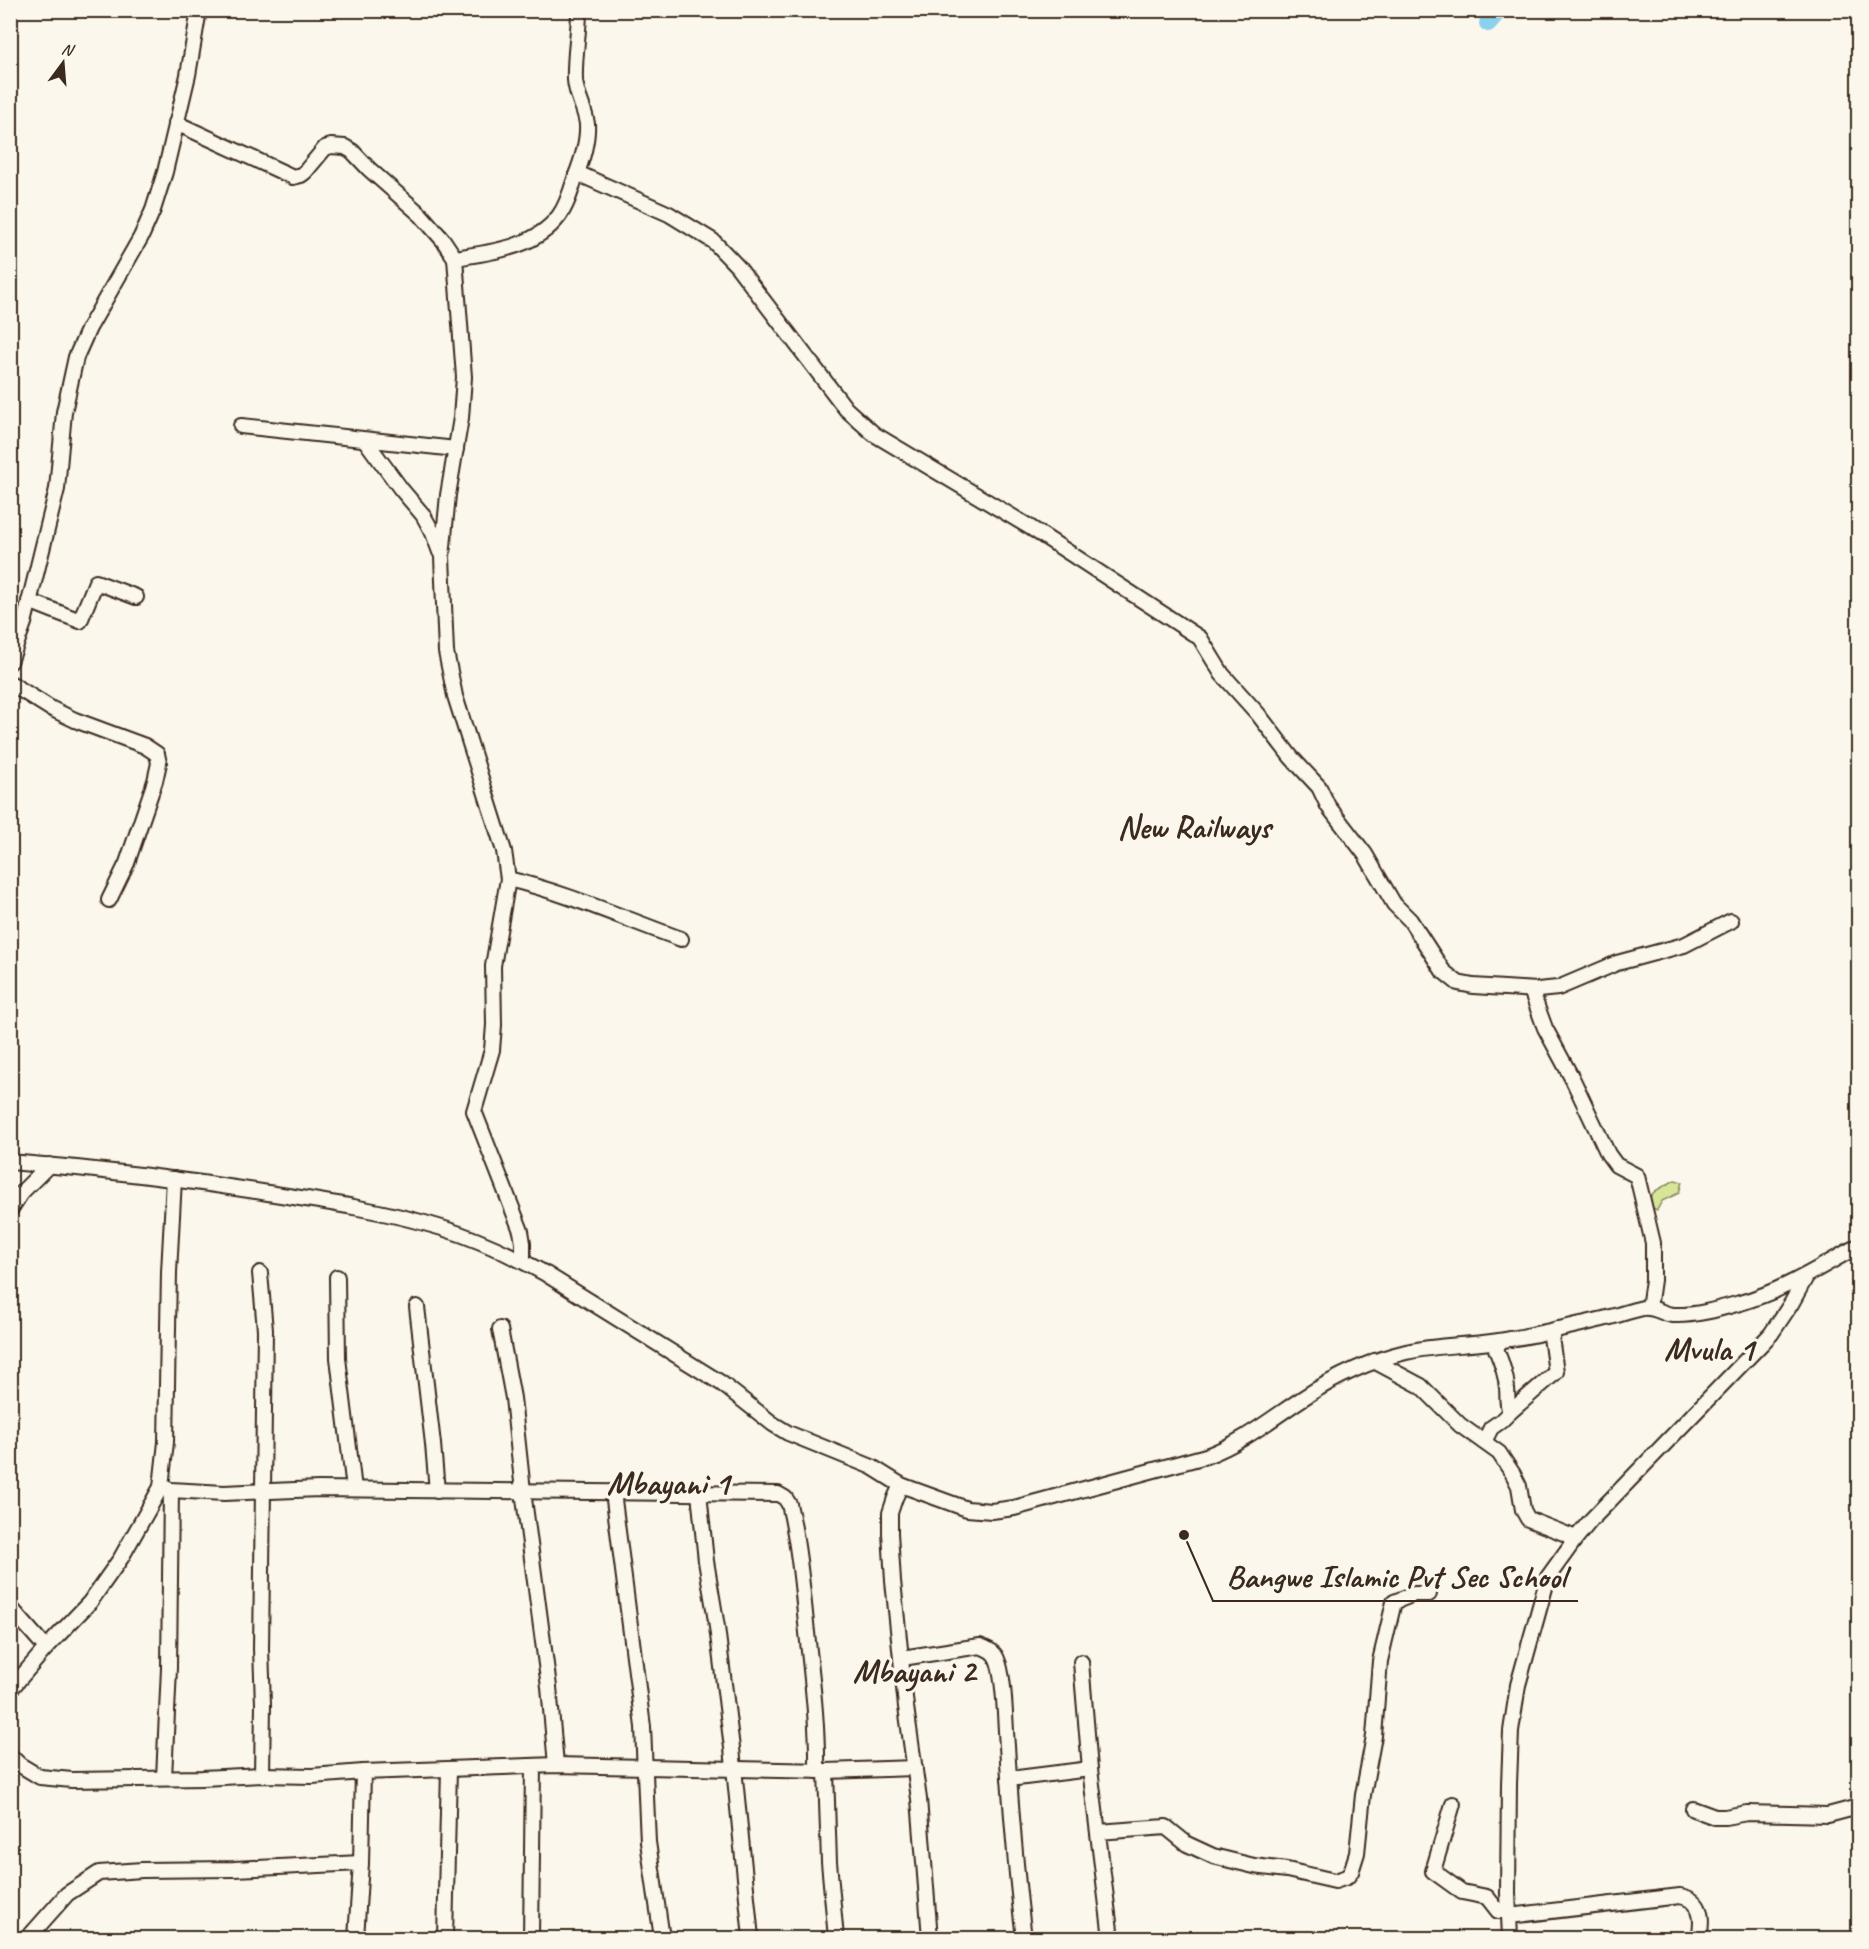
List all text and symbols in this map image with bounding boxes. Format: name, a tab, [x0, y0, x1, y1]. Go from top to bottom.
north arrow	[33, 33, 93, 93]
text: N	[59, 39, 77, 61]
district label: New Railways	[1117, 806, 1274, 848]
district label: Mvula 1	[1664, 1328, 1757, 1370]
district label: Mbayani 1	[607, 1462, 732, 1504]
callout: Bangwe Islamic Pvt Sec School	[1213, 1551, 1578, 1601]
text: Bangwe Islamic Pvt Sec School	[1226, 1556, 1572, 1597]
district label: Mbayani 2	[853, 1650, 978, 1692]

